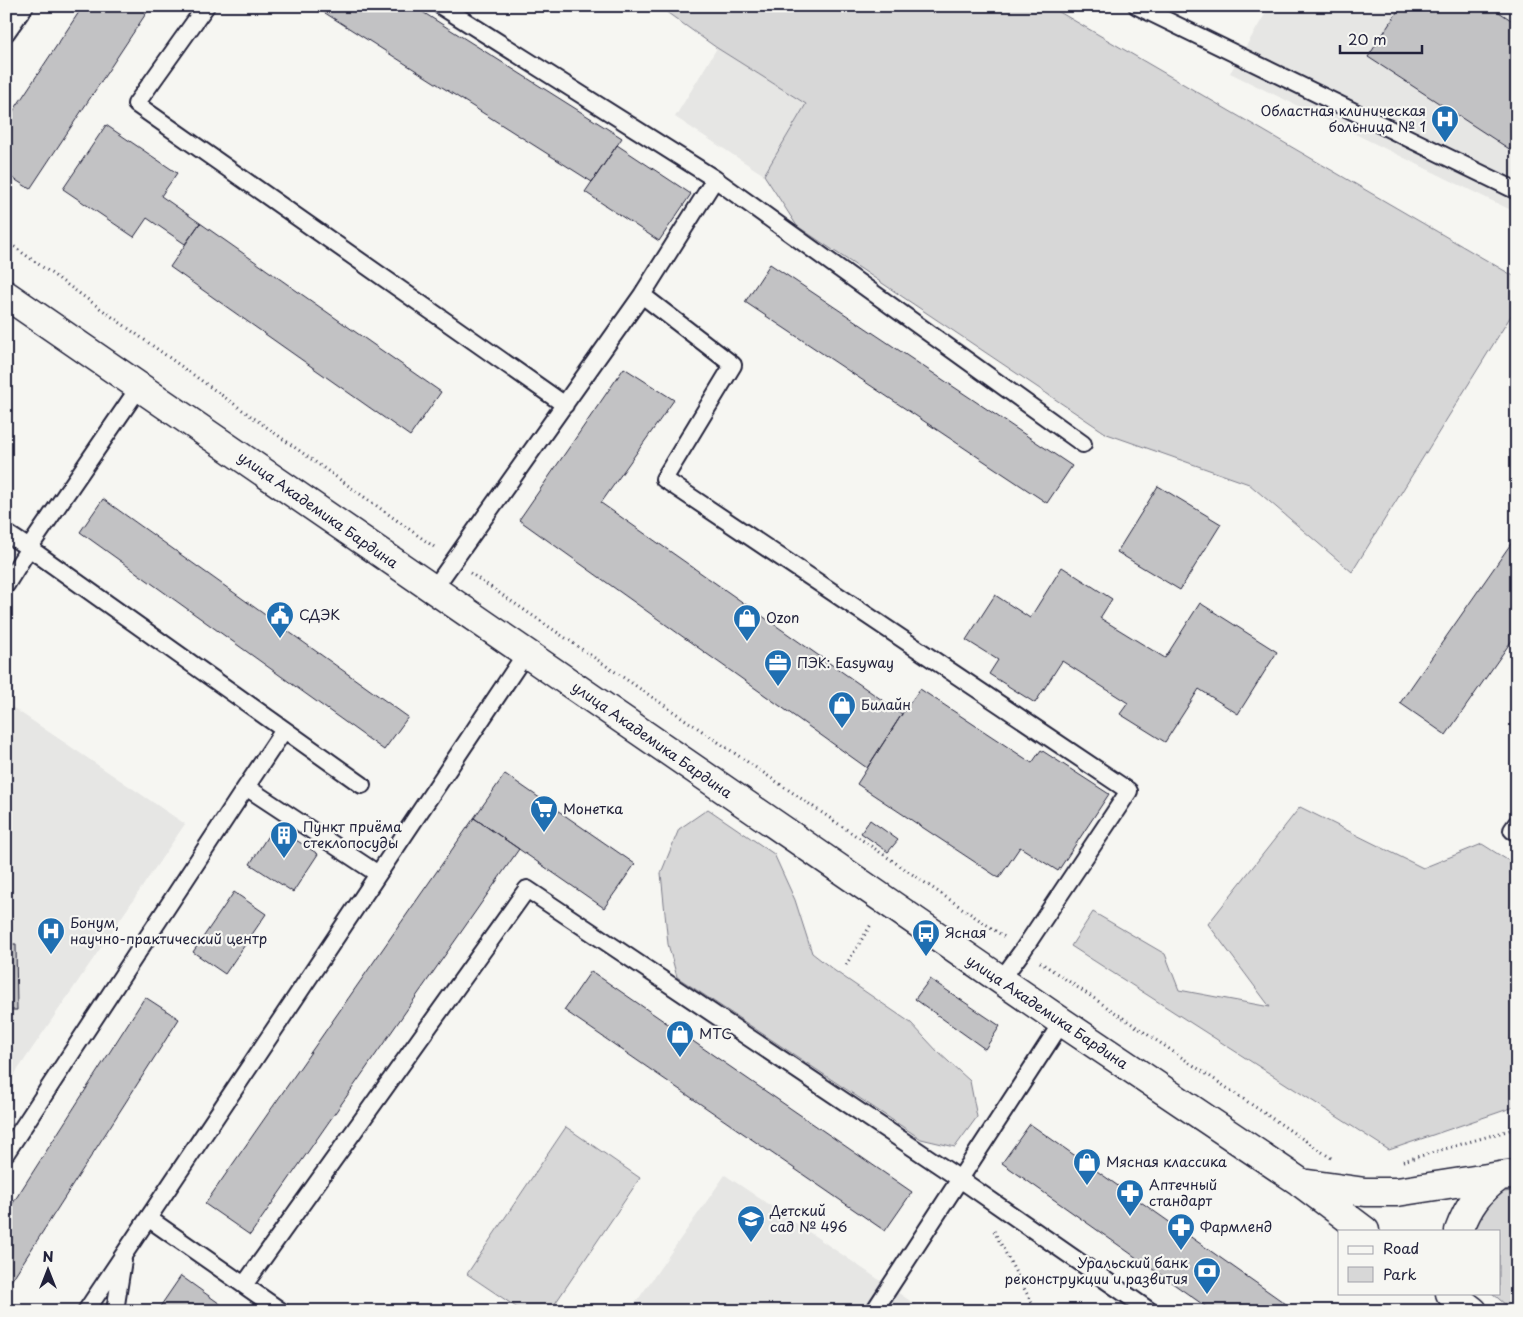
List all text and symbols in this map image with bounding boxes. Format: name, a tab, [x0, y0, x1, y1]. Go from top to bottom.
scale bar	[1340, 22, 1423, 54]
text: 20 m	[1348, 27, 1387, 50]
place label: Областная клиническая больница № 1	[1260, 100, 1426, 137]
hospital icon: Областная клиническая больница № 1	[1430, 104, 1460, 143]
street label: улица Академика Бардина	[234, 446, 403, 573]
public building icon: СДЭК	[265, 600, 295, 639]
shop icon: Ozon	[732, 603, 762, 642]
place label: СДЭК	[299, 604, 340, 625]
place label: Ozon	[766, 607, 799, 628]
office icon: ПЭК: Easyway	[763, 648, 793, 687]
place label: ПЭК: Easyway	[797, 652, 894, 673]
street label: улица Академика Бардина	[568, 676, 737, 803]
shop icon: Билайн	[827, 690, 857, 729]
place label: Билайн	[861, 694, 911, 715]
supermarket icon: Монетка	[529, 794, 559, 833]
place label: Монетка	[563, 798, 623, 819]
place label: Пункт приёма стеклопосуды	[303, 816, 402, 853]
building icon: Пункт приёма стеклопосуды	[269, 820, 299, 859]
place label: Бонум, научно-практический центр	[70, 912, 267, 949]
hospital icon: Бонум, научно-практический центр	[36, 916, 66, 955]
bus stop icon: Ясная	[911, 918, 941, 957]
place label: Ясная	[945, 922, 987, 943]
street label: улица Академика Бардина	[962, 949, 1133, 1074]
shop icon: МТС	[665, 1019, 695, 1058]
place label: МТС	[699, 1023, 732, 1044]
shop icon: Мясная классика	[1072, 1147, 1102, 1186]
place label: Мясная классика	[1106, 1151, 1227, 1172]
place label: Аптечный стандарт	[1149, 1174, 1217, 1211]
pharmacy icon: Аптечный стандарт	[1115, 1178, 1145, 1217]
place label: Детский сад № 496	[769, 1200, 847, 1237]
school or university icon: Детский сад № 496	[736, 1204, 766, 1243]
pharmacy icon: Фармленд	[1166, 1212, 1196, 1251]
place label: Фармленд	[1200, 1216, 1272, 1237]
legend	[1338, 1230, 1500, 1294]
text: Road	[1383, 1236, 1419, 1259]
north arrow	[22, 1244, 72, 1294]
text: N	[42, 1246, 54, 1267]
place label: Уральский банк реконструкции и развития	[1005, 1252, 1189, 1289]
bank icon: Уральский банк реконструкции и развития	[1192, 1256, 1222, 1295]
text: Park	[1383, 1262, 1417, 1285]

